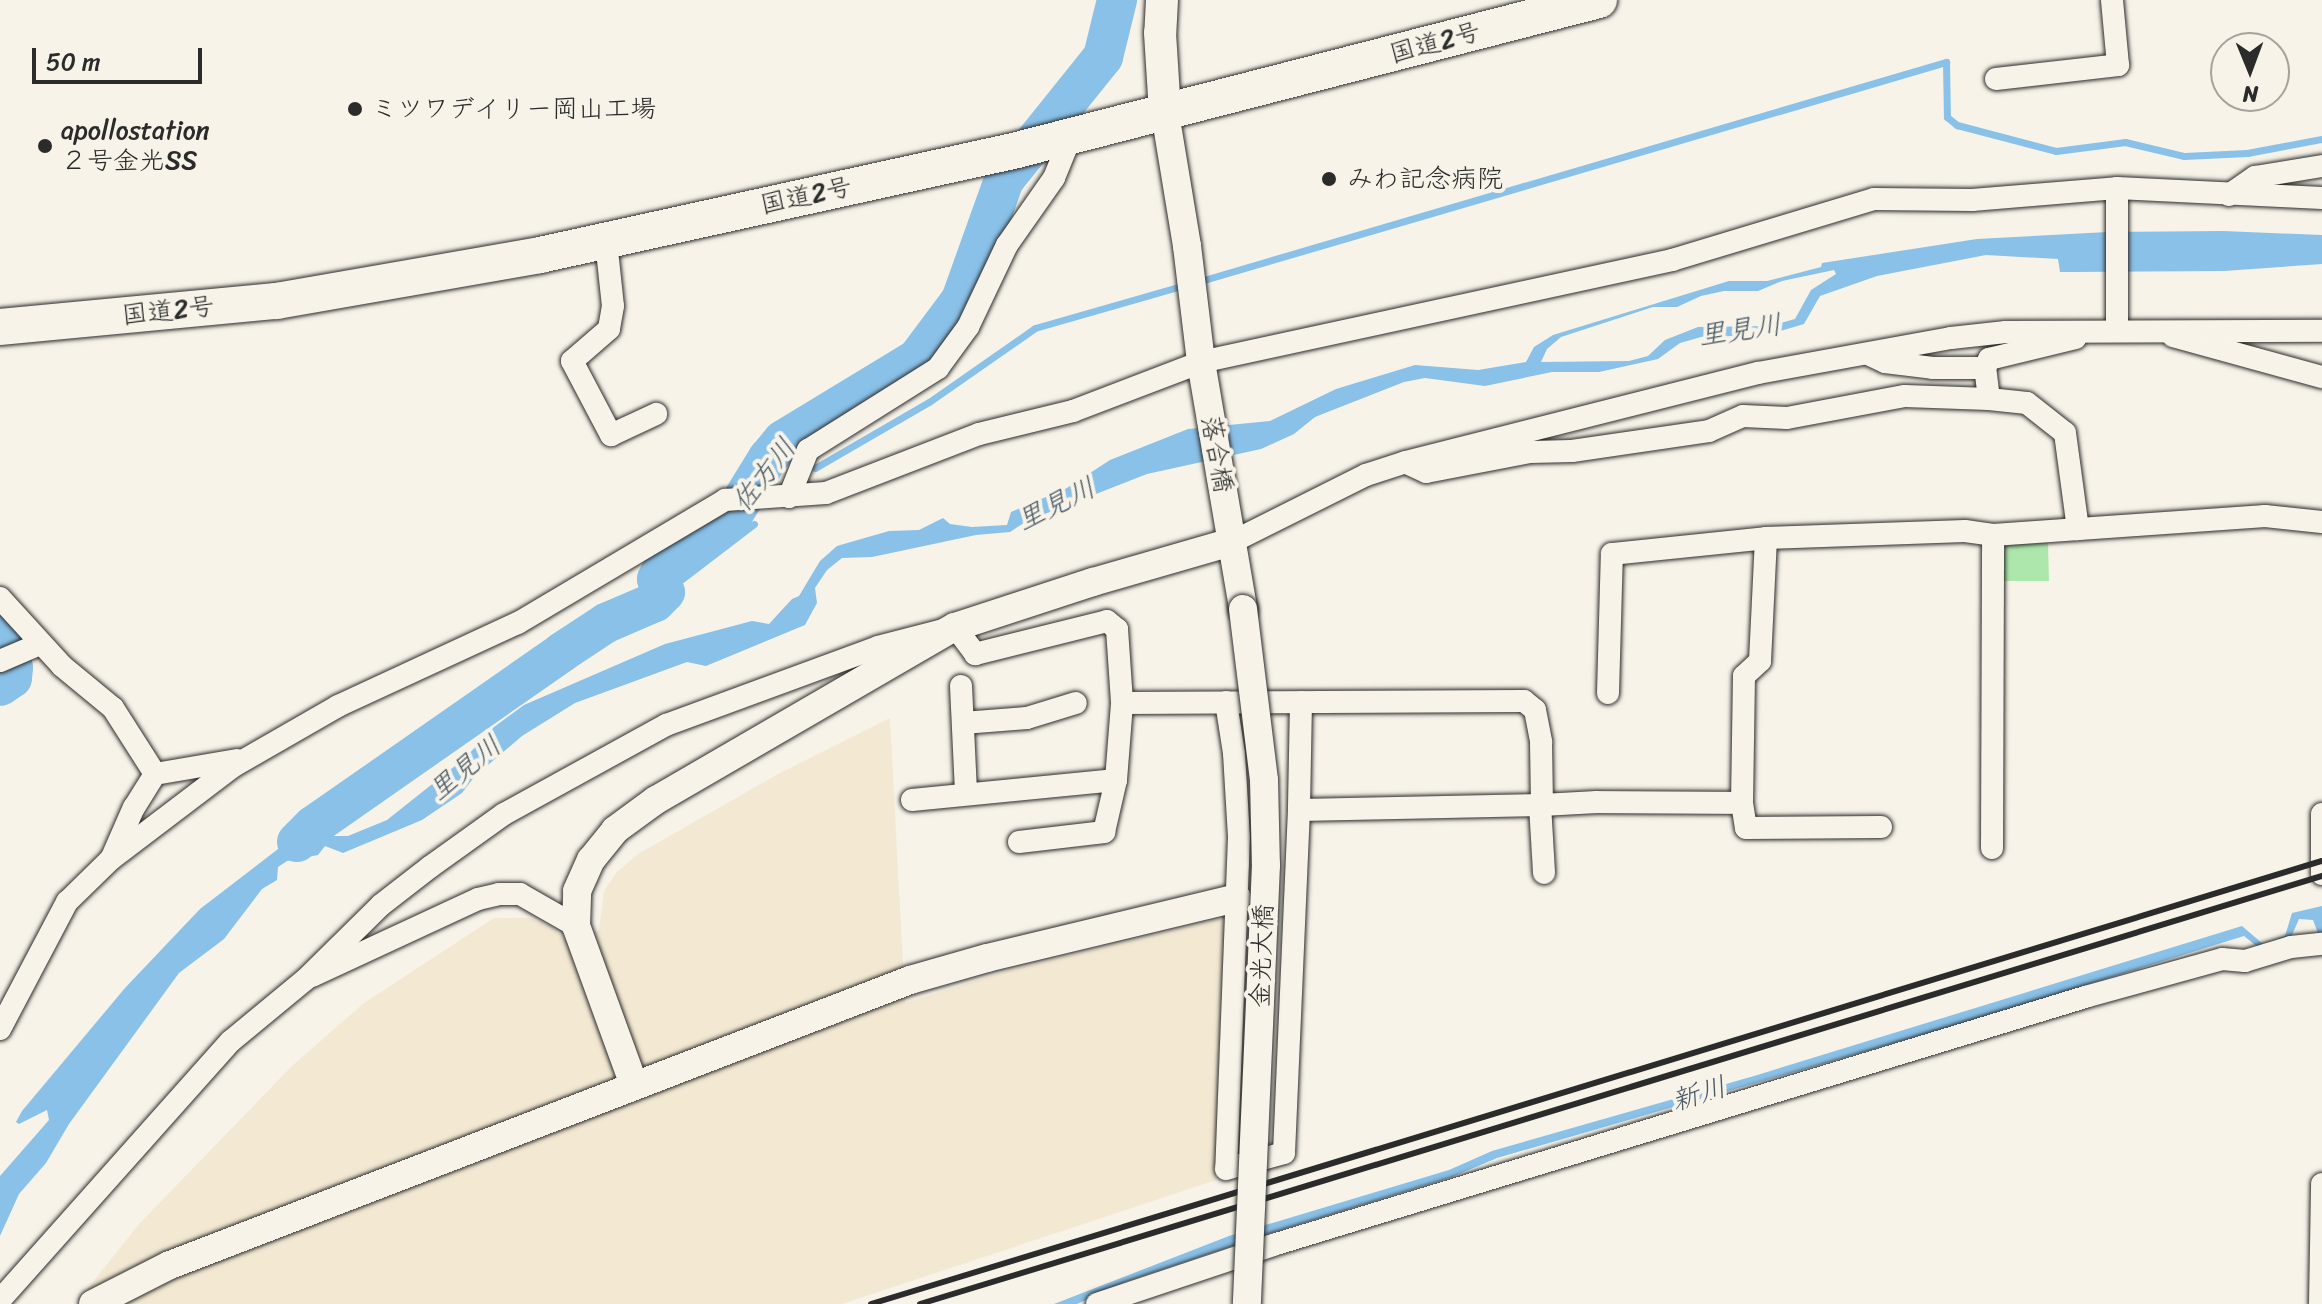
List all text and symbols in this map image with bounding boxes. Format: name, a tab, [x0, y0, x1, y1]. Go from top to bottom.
street label: 国道2号	[1386, 16, 1484, 70]
scale bar	[36, 32, 206, 82]
north arrow	[2210, 32, 2290, 112]
text: 50 m	[46, 41, 101, 83]
text: N	[2242, 75, 2258, 114]
place label: ミツワデイリー岡山工場	[371, 93, 657, 125]
marker: ミツワデイリー岡山工場	[346, 100, 364, 118]
place label: apollostation ２号金光SS	[61, 115, 210, 176]
marker: apollostation ２号金光SS	[36, 137, 54, 155]
place label: みわ記念病院	[1347, 163, 1503, 195]
marker: みわ記念病院	[1318, 168, 1340, 190]
street label: 国道2号	[757, 171, 855, 221]
street label: 国道2号	[120, 291, 216, 331]
water label: 里見川	[1696, 308, 1784, 352]
street label: 落合橋	[1195, 413, 1239, 495]
water label: 佐方川	[725, 432, 803, 518]
water label: 里見川	[1011, 470, 1101, 538]
water label: 里見川	[422, 729, 508, 807]
street label: 金光大橋	[1245, 903, 1279, 1009]
water label: 新川	[1667, 1070, 1731, 1118]

